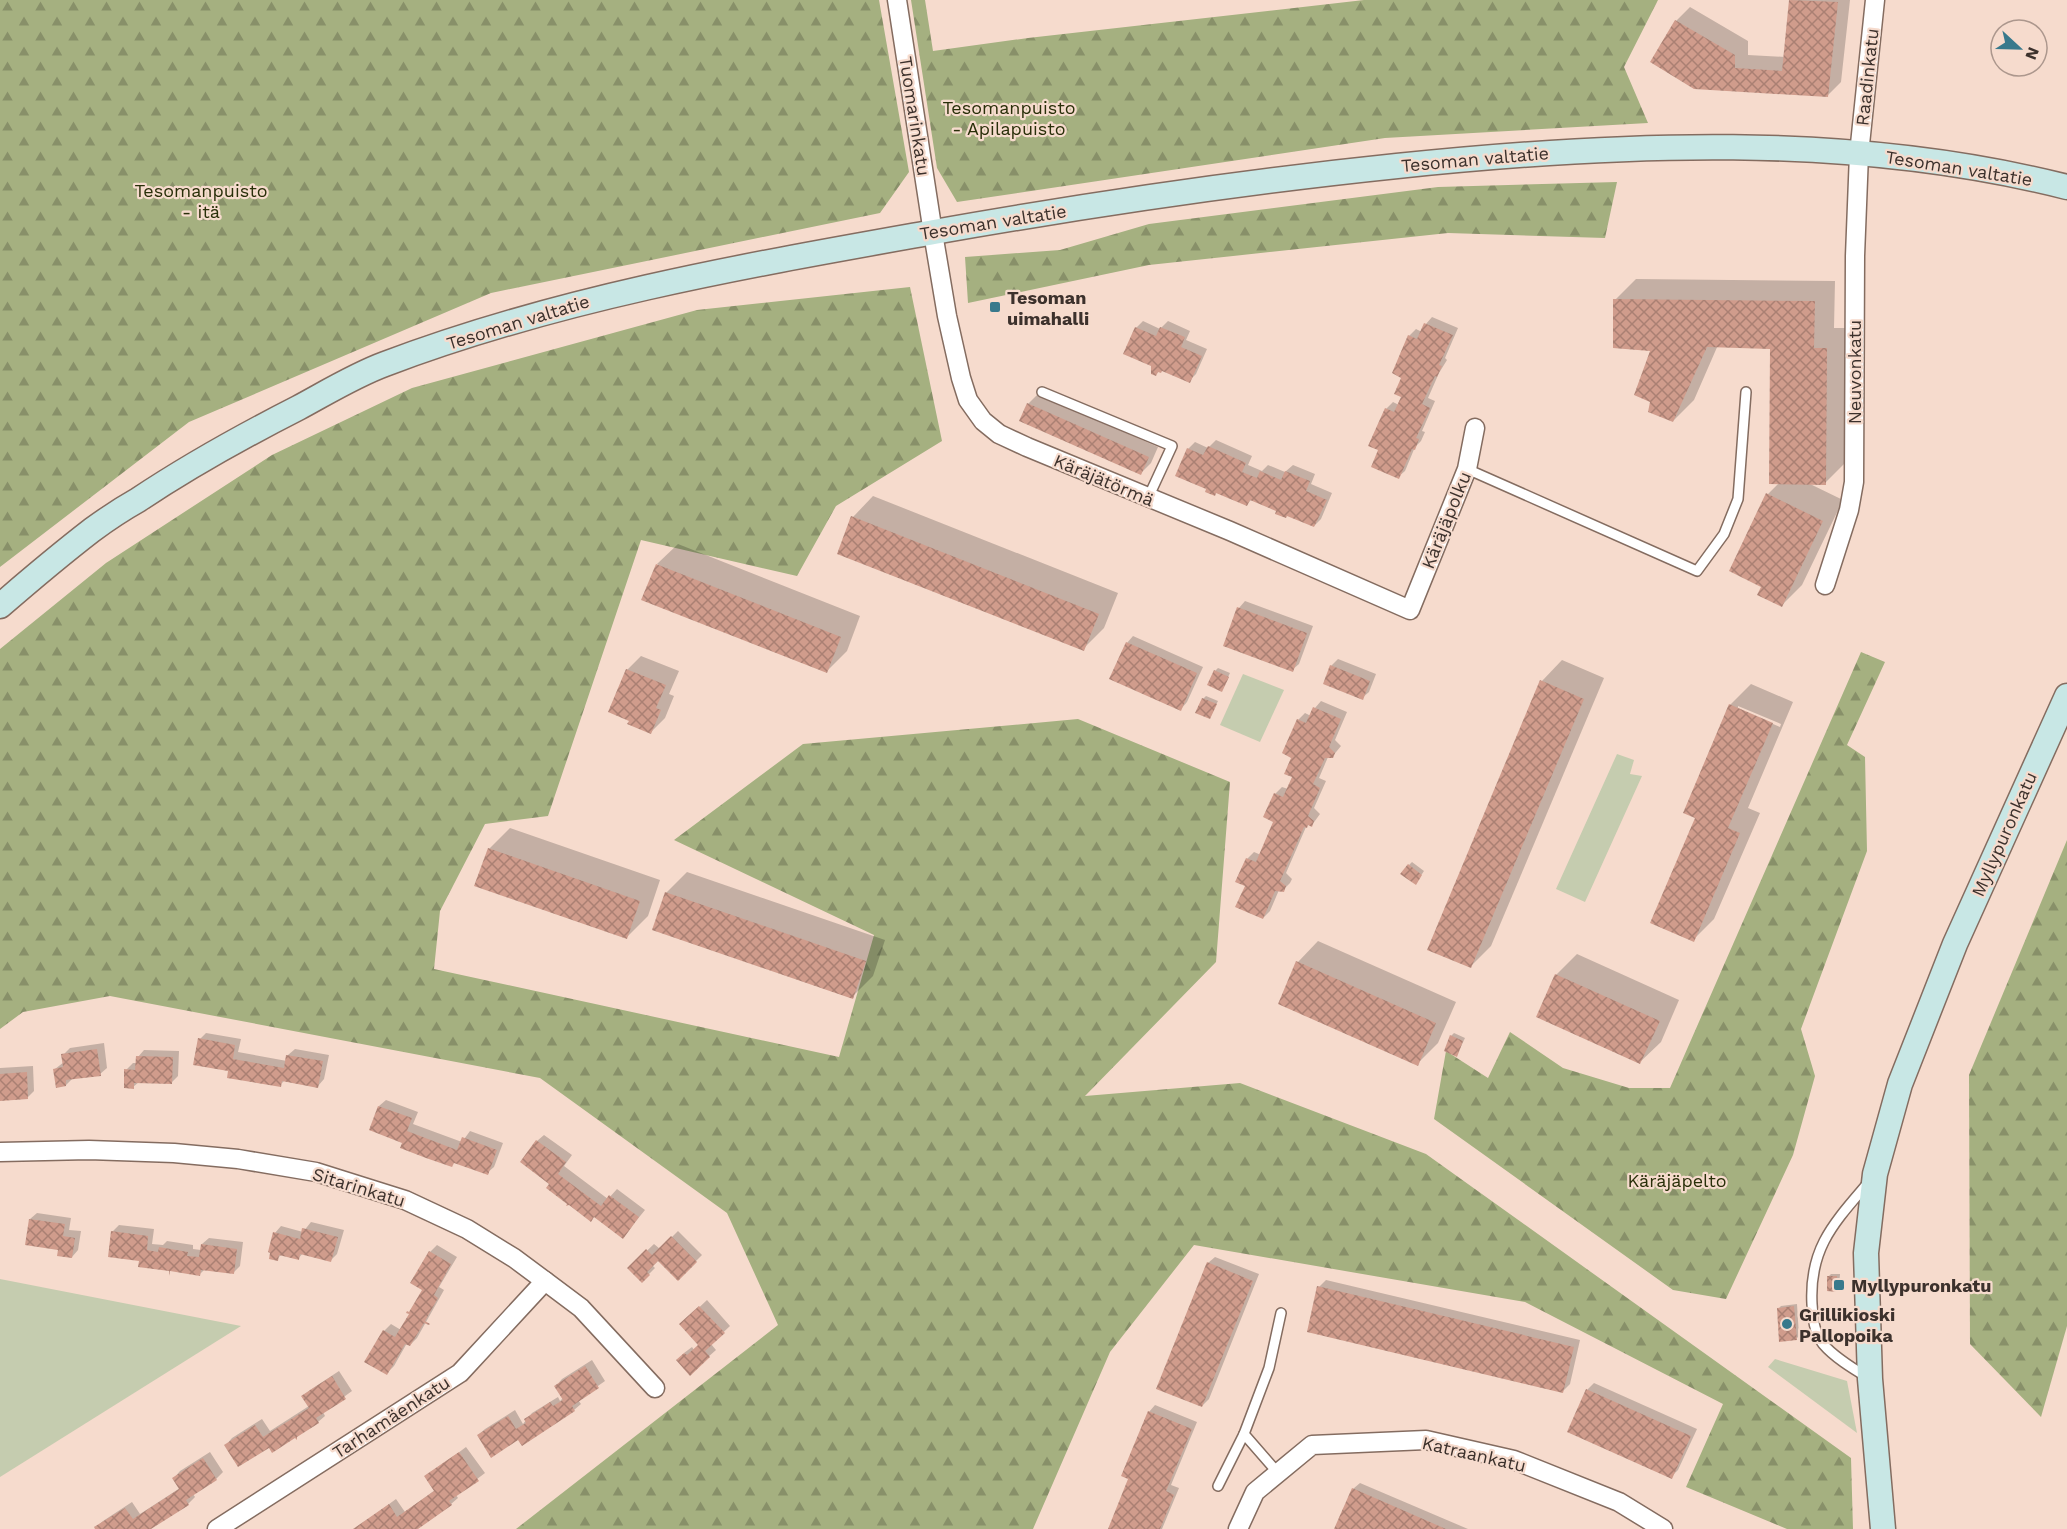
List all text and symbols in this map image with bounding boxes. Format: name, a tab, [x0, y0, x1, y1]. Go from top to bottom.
north arrow	[1989, 18, 2049, 78]
street label: Raadinkatu	[1851, 27, 1883, 127]
text: N	[2021, 44, 2043, 62]
street label: Tuomarinkatu	[895, 55, 935, 177]
park label: Tesomanpuisto - Apilapuisto	[942, 97, 1076, 139]
street label: Tesoman valtatie	[1400, 142, 1550, 176]
street label: Tesoman valtatie	[1884, 146, 2034, 190]
park label: Tesomanpuisto - itä	[134, 180, 268, 222]
street label: Tesoman valtatie	[918, 200, 1068, 244]
place label: Tesoman uimahalli	[1007, 287, 1089, 329]
street label: Tesoman valtatie	[444, 290, 592, 354]
marker: Tesoman uimahalli	[988, 300, 1002, 314]
street label: Neuvonkatu	[1844, 320, 1865, 424]
street label: Käräjätörmä	[1051, 449, 1157, 511]
street label: Käräjäpolku	[1417, 468, 1475, 572]
street label: Myllypuronkatu	[1967, 768, 2041, 900]
street label: Sitarinkatu	[310, 1163, 408, 1211]
park label: Käräjäpelto	[1627, 1170, 1727, 1191]
place label: Myllypuronkatu	[1851, 1275, 1991, 1296]
marker: Myllypuronkatu	[1832, 1278, 1846, 1292]
place label: Grillikioski Pallopoika	[1799, 1304, 1895, 1346]
marker: Grillikioski Pallopoika	[1780, 1317, 1794, 1331]
street label: Tarhamäenkatu	[329, 1371, 453, 1463]
street label: Katraankatu	[1420, 1432, 1528, 1476]

